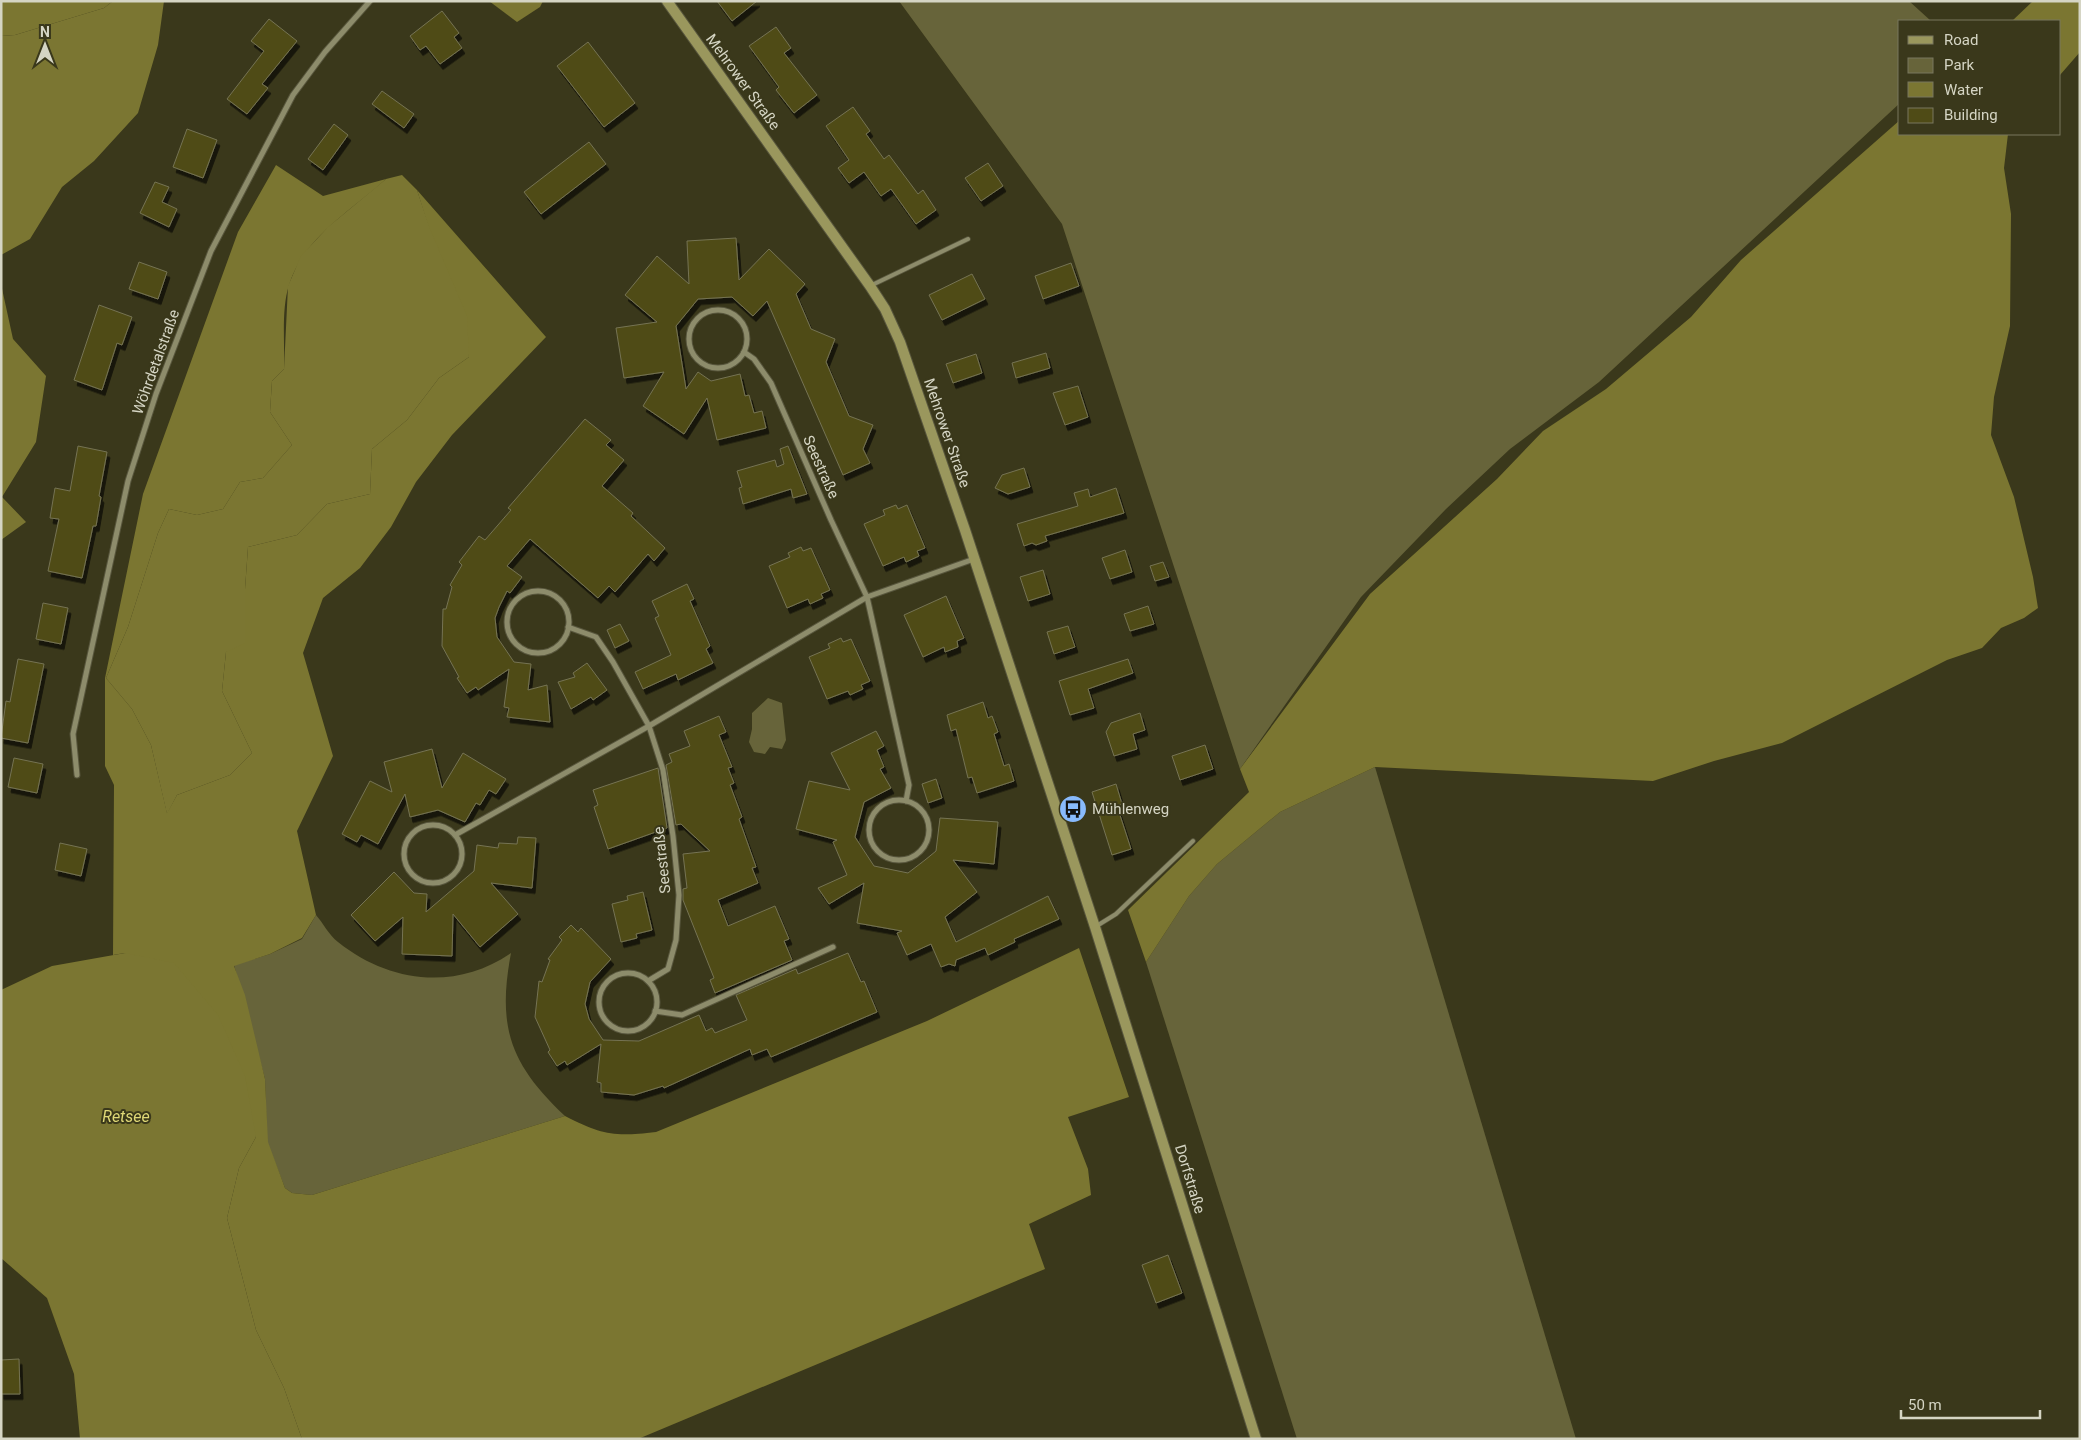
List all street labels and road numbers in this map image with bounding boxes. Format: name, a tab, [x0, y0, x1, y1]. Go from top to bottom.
street label: Mehrower Straße	[702, 30, 784, 134]
street label: Wöhrdetalstraße	[129, 307, 183, 417]
street label: Mehrower Straße	[920, 376, 974, 490]
street label: Seestraße	[799, 433, 843, 501]
street label: Seestraße	[650, 826, 674, 894]
street label: Dorfstraße	[1171, 1142, 1209, 1216]

